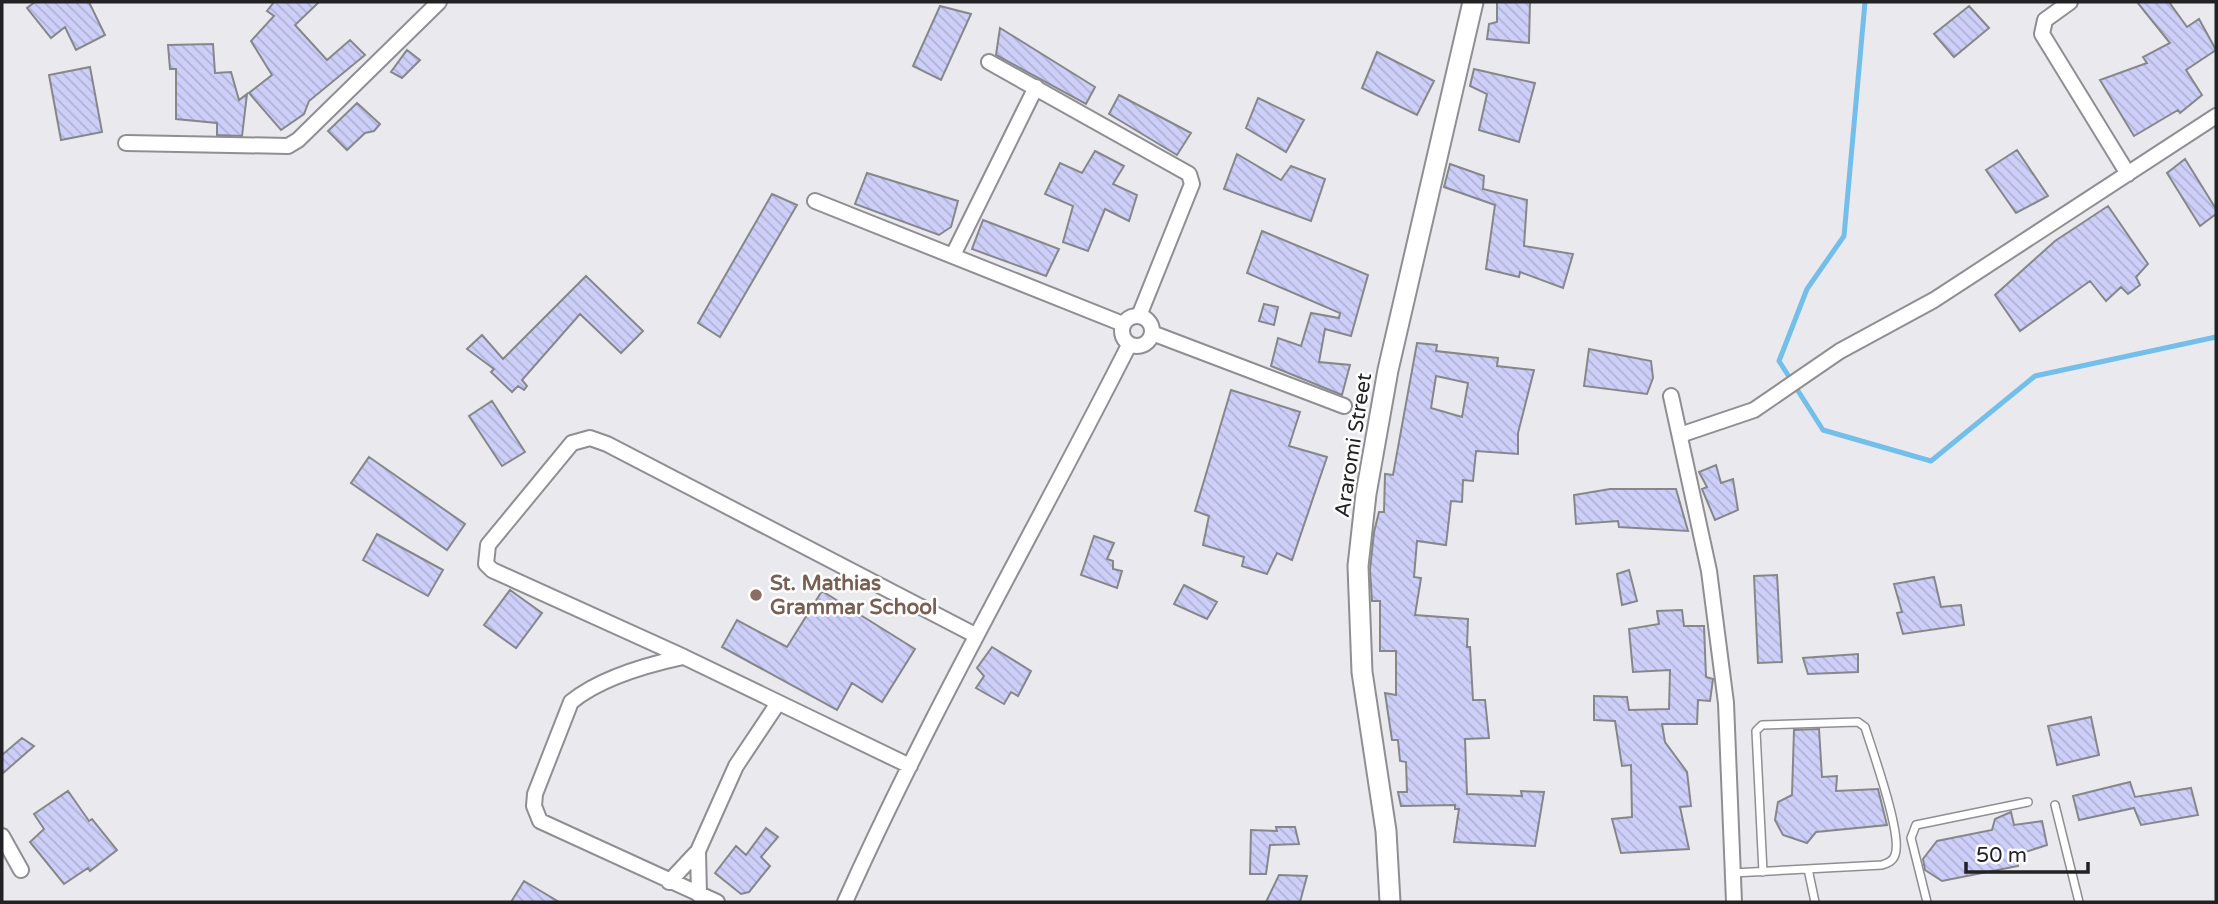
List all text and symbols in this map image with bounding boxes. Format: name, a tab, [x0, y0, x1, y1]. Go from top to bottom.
street label: Araromi Street	[1330, 371, 1377, 519]
place label: St. Mathias Grammar School	[770, 571, 937, 620]
marker: St. Mathias Grammar School	[748, 587, 764, 603]
scale bar	[1966, 830, 2088, 874]
text: 50 m	[1976, 843, 2027, 868]

